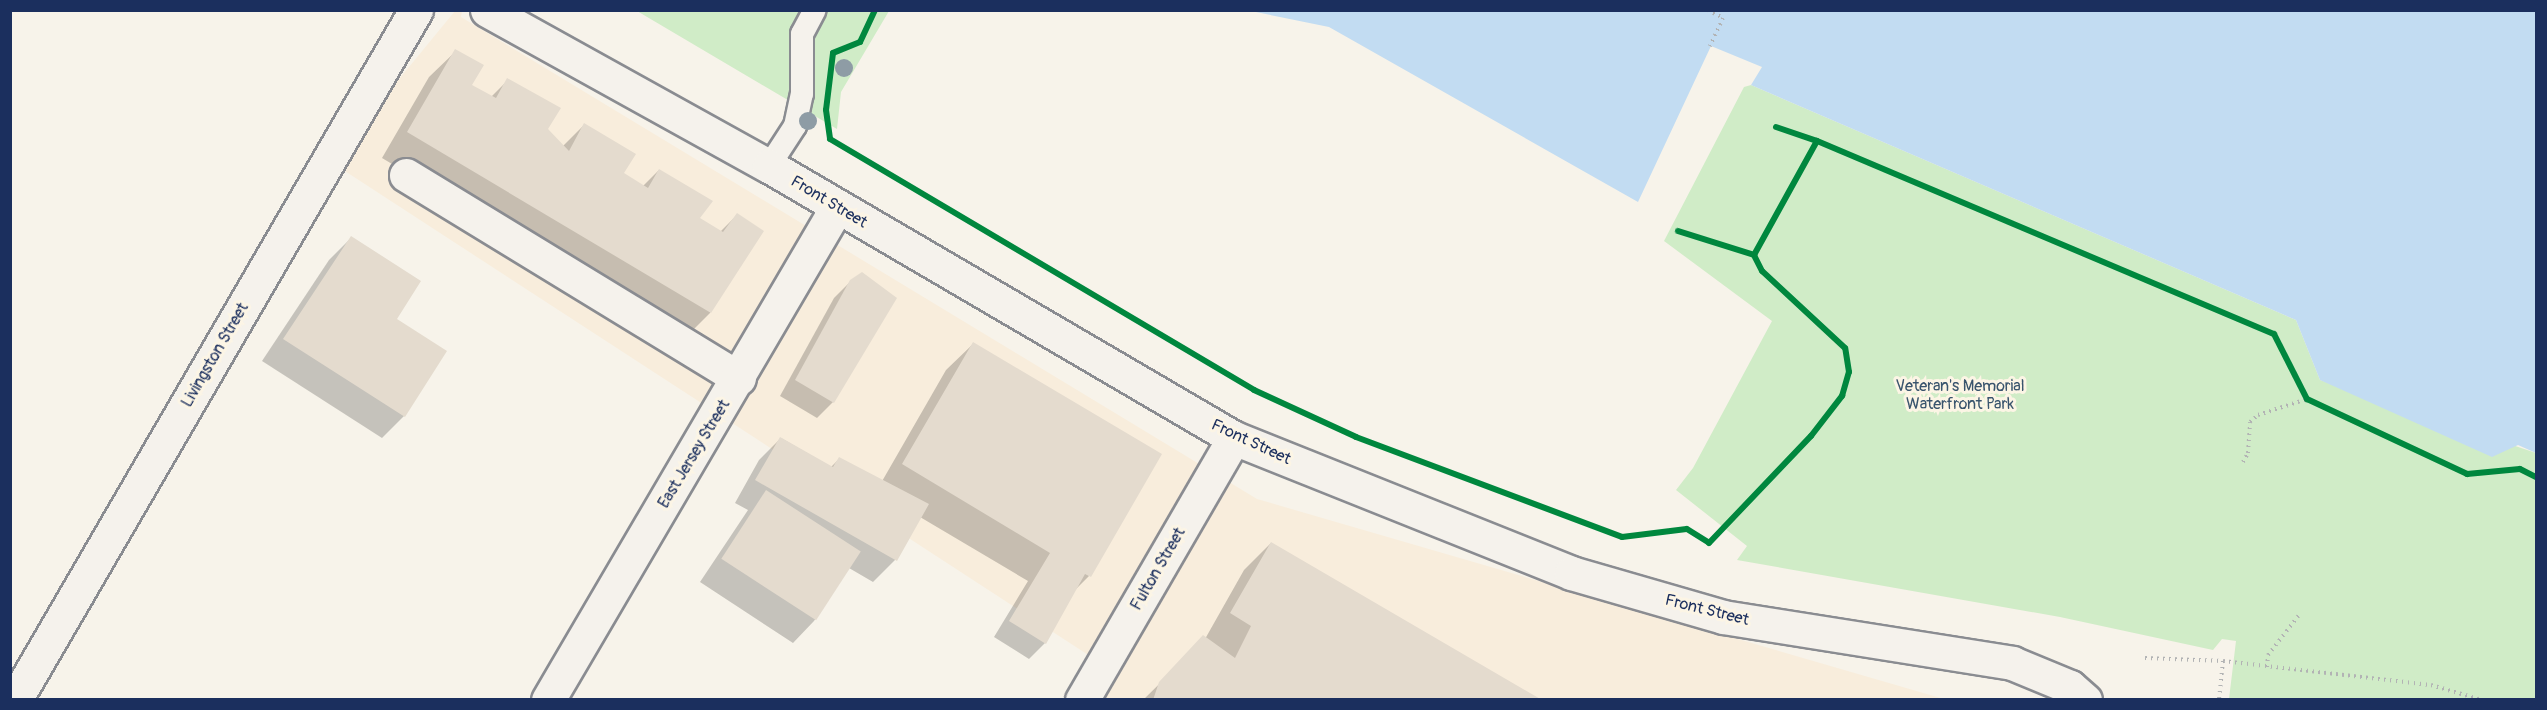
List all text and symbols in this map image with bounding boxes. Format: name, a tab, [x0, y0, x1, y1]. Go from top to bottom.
street label: Front Street	[787, 172, 871, 232]
street label: Livingston Street	[177, 299, 253, 411]
park label: Veteran's Memorial Waterfront Park	[1895, 376, 2025, 414]
street label: East Jersey Street	[654, 396, 734, 512]
street label: Front Street	[1208, 415, 1294, 469]
street label: Fulton Street	[1127, 524, 1189, 614]
street label: Front Street	[1663, 590, 1751, 630]

